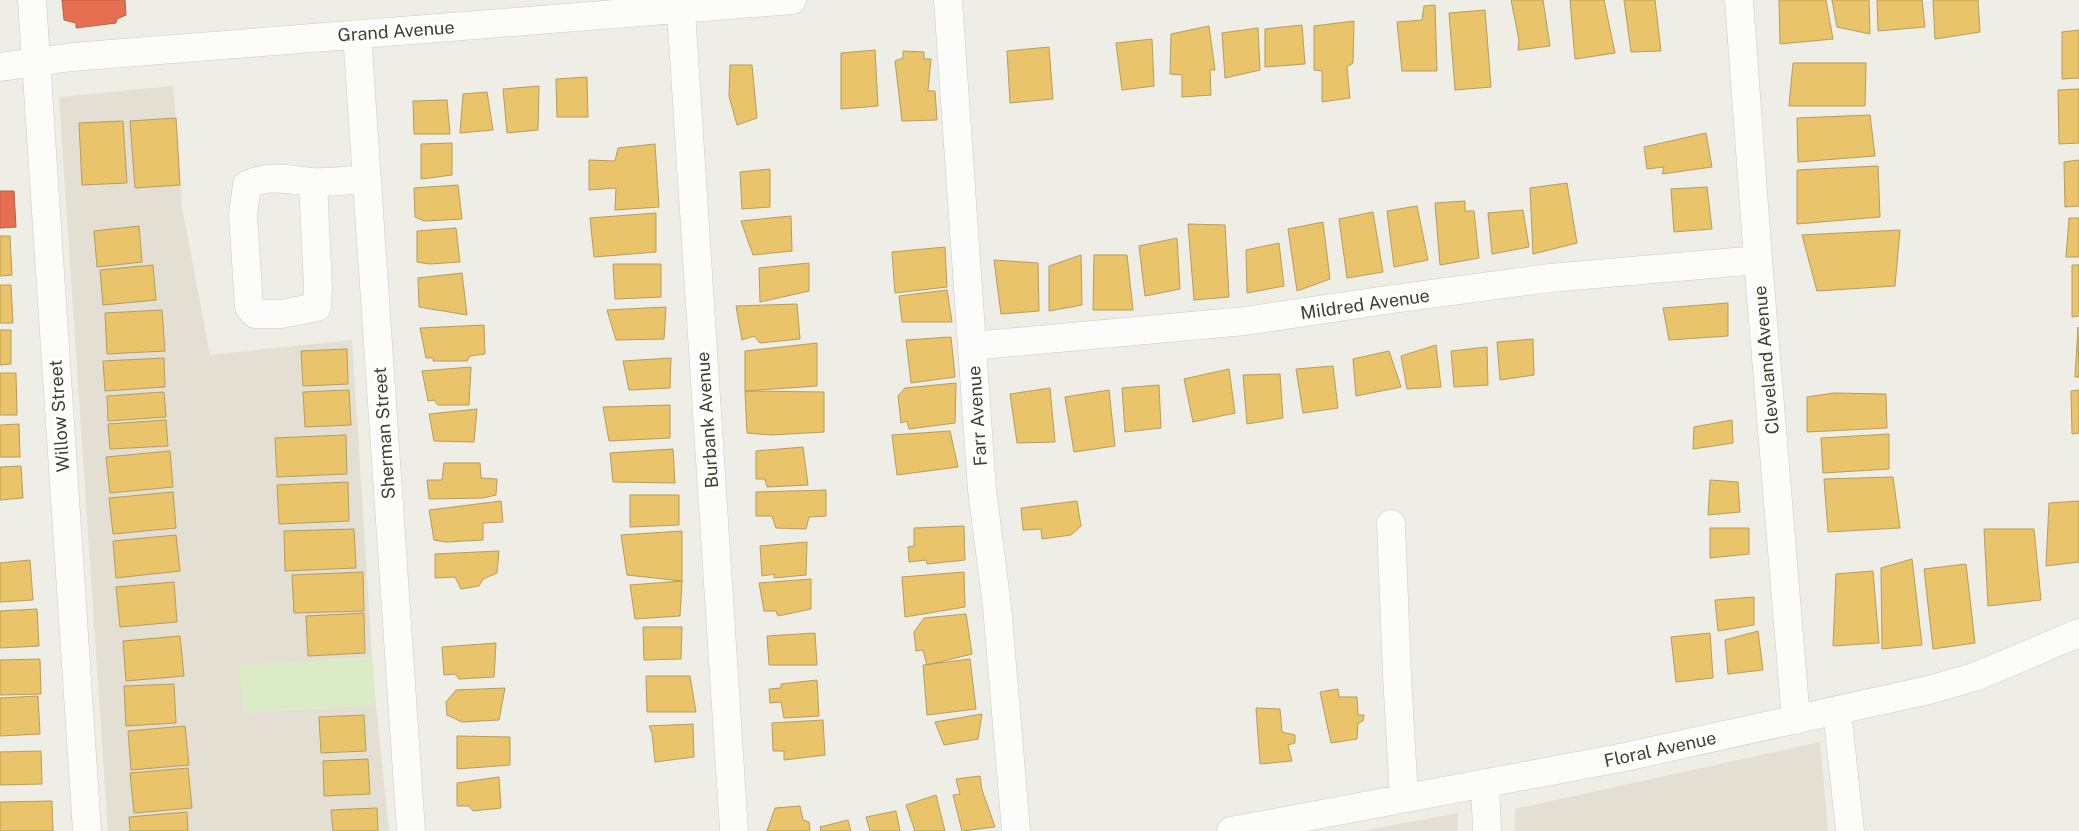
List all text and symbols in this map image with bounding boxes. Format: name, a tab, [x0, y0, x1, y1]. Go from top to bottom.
street label: Grand Avenue	[337, 16, 455, 46]
street label: Mildred Avenue	[1299, 285, 1431, 323]
street label: Cleveland Avenue	[1749, 285, 1783, 435]
street label: Burbank Avenue	[692, 351, 722, 489]
street label: Willow Street	[45, 359, 73, 473]
street label: Farr Avenue	[963, 365, 991, 467]
street label: Sherman Street	[369, 366, 399, 500]
street label: Floral Avenue	[1602, 727, 1718, 771]

